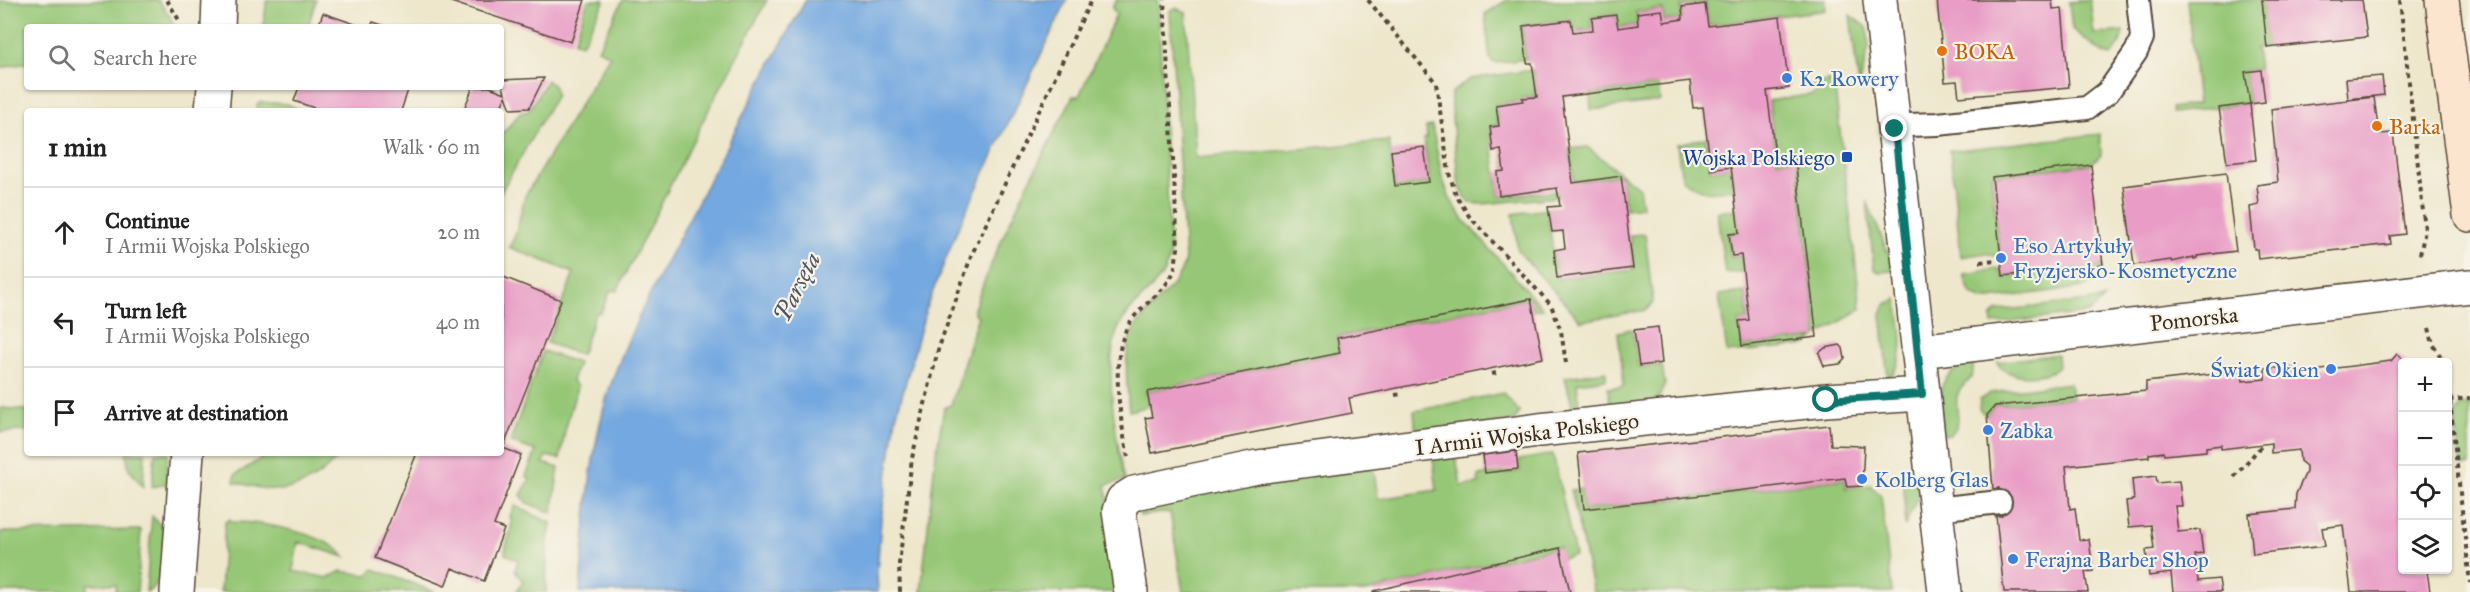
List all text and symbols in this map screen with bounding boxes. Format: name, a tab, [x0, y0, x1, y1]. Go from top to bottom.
search box	[24, 24, 504, 90]
place label: BOKA	[1954, 38, 2016, 65]
icon: search	[45, 41, 78, 74]
text: Search here	[93, 44, 197, 71]
marker: BOKA	[1935, 44, 1949, 58]
place label: K2 Rowery	[1799, 65, 1899, 92]
marker: K2 Rowery	[1780, 71, 1794, 85]
place label: Barka	[2389, 113, 2441, 140]
route end	[1881, 115, 1907, 141]
marker: Barka	[2370, 119, 2384, 133]
text: 1 min	[48, 131, 107, 163]
text: Walk · 60 m	[383, 135, 480, 159]
place label: Wojska Polskiego	[1682, 144, 1835, 171]
marker: Wojska Polskiego	[1840, 150, 1854, 164]
text: Continue	[105, 207, 190, 234]
icon: ahead	[48, 216, 81, 249]
text: 20 m	[437, 220, 480, 244]
place label: Eso Artykuły Fryzjersko-Kosmetyczne	[2013, 232, 2237, 284]
text: I Armii Wojska Polskiego	[105, 234, 310, 258]
water label: Parsęta	[767, 247, 827, 327]
marker: Eso Artykuły Fryzjersko-Kosmetyczne	[1994, 251, 2008, 265]
text: Turn left	[105, 297, 187, 324]
street label: Pomorska	[2149, 301, 2240, 337]
icon: left	[48, 306, 81, 339]
text: 40 m	[436, 310, 480, 334]
text: I Armii Wojska Polskiego	[105, 324, 310, 348]
place label: Świat Okien	[2210, 356, 2319, 383]
map controls	[2398, 358, 2452, 574]
button: +	[2398, 358, 2452, 412]
marker: Świat Okien	[2324, 362, 2338, 376]
route start	[1812, 386, 1838, 412]
icon: arrive	[48, 396, 81, 429]
text: Arrive at destination	[105, 399, 288, 426]
street label: I Armii Wojska Polskiego	[1414, 407, 1640, 461]
button: −	[2398, 412, 2452, 466]
place label: Zabka	[2000, 417, 2054, 444]
marker: Zabka	[1981, 423, 1995, 437]
place label: Kolberg Glas	[1874, 466, 1989, 493]
button: locate	[2398, 466, 2452, 520]
marker: Kolberg Glas	[1855, 472, 1869, 486]
button: layers	[2398, 520, 2452, 574]
place label: Ferajna Barber Shop	[2025, 546, 2209, 573]
marker: Ferajna Barber Shop	[2006, 552, 2020, 566]

